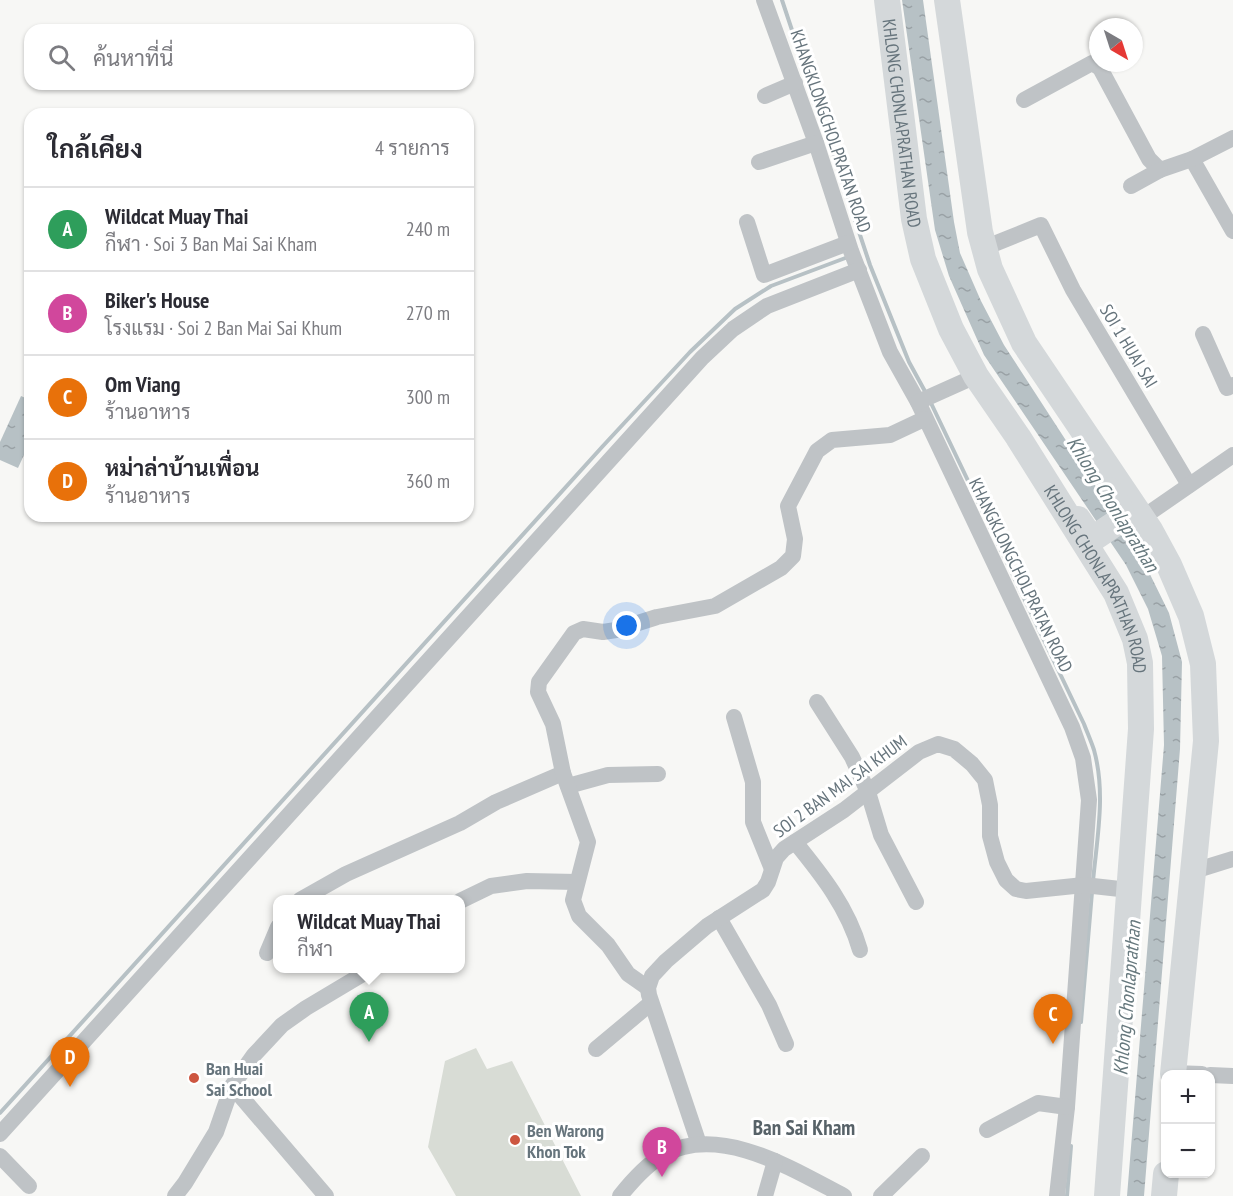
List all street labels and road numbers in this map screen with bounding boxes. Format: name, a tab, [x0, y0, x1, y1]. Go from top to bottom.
street label: KHLONG CHONLAPRATHAN ROAD	[878, 17, 927, 230]
street label: KHANGKLONGCHOLPRATAN ROAD	[785, 27, 877, 235]
street label: SOI 1 HUAI SAI	[1095, 300, 1163, 392]
street label: KHANGKLONGCHOLPRATAN ROAD	[964, 474, 1078, 676]
street label: KHLONG CHONLAPRATHAN ROAD	[1039, 481, 1152, 673]
street label: SOI 2 BAN MAI SAI KHUM	[769, 730, 911, 842]

